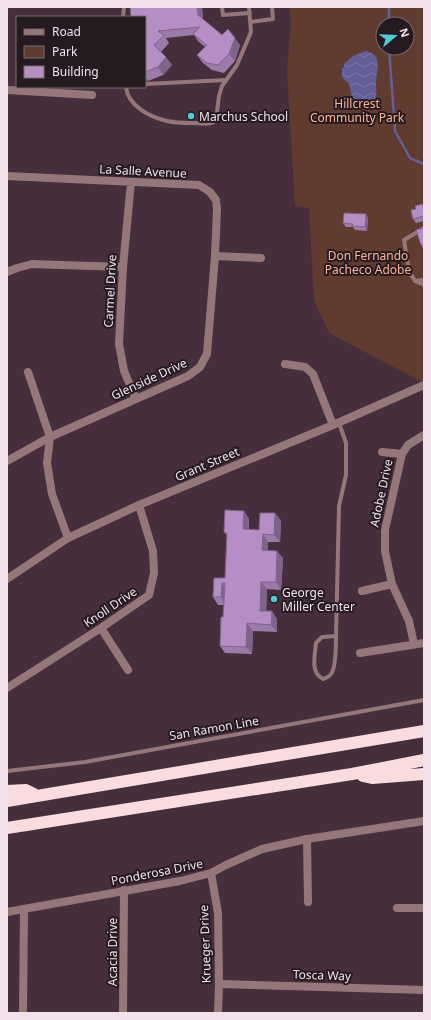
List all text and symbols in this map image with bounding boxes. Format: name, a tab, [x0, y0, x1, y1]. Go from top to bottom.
legend	[16, 16, 146, 88]
north arrow	[375, 16, 415, 56]
text: Road	[52, 23, 81, 40]
text: N	[396, 26, 413, 39]
text: Park	[52, 43, 78, 60]
text: Building	[52, 63, 99, 80]
park label: Hillcrest Community Park	[310, 95, 405, 126]
place label: Marchus School	[199, 108, 288, 125]
marker: Marchus School	[186, 111, 196, 121]
street label: La Salle Avenue	[99, 160, 187, 182]
park label: Don Fernando Pacheco Adobe	[325, 247, 411, 278]
street label: Carmel Drive	[100, 254, 120, 328]
street label: Glenside Drive	[108, 354, 190, 404]
street label: Grant Street	[172, 443, 242, 485]
street label: Adobe Drive	[365, 457, 397, 529]
street label: Knoll Drive	[80, 583, 140, 631]
place label: George Miller Center	[282, 584, 355, 615]
marker: George Miller Center	[269, 594, 279, 604]
street label: San Ramon Line	[168, 712, 260, 744]
street label: Ponderosa Drive	[110, 855, 205, 889]
street label: Krueger Drive	[195, 904, 215, 984]
street label: Acacia Drive	[104, 917, 121, 986]
street label: Tosca Way	[293, 965, 352, 985]

